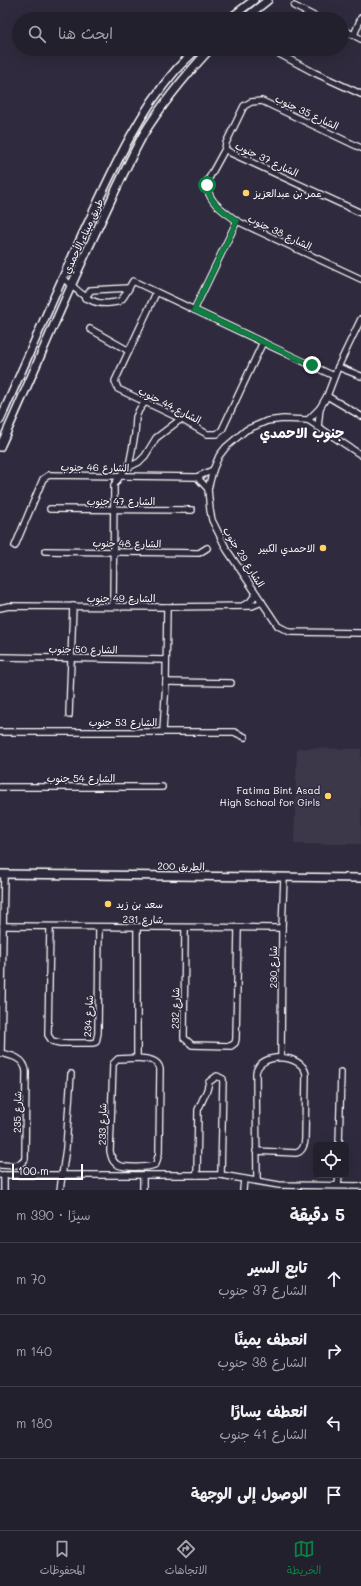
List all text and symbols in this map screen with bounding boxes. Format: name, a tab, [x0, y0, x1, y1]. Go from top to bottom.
search box	[12, 12, 349, 56]
icon: search	[26, 23, 48, 45]
text: ابحث هنا	[58, 23, 113, 43]
street label: الشارع 35 جنوب	[273, 91, 341, 134]
street label: الشارع 37 جنوب	[233, 138, 301, 181]
route start	[198, 176, 216, 194]
place label: عمر بن عبدالعزيز	[253, 186, 322, 200]
marker: عمر بن عبدالعزيز	[241, 188, 251, 198]
street label: طريق ميناء الأحمدي	[59, 196, 108, 277]
street label: الشارع 38 جنوب	[245, 211, 314, 254]
route end	[303, 356, 321, 374]
street label: الشارع 44 جنوب	[136, 383, 204, 428]
district label: جنوب الاحمدي	[260, 423, 344, 444]
street label: الشارع 46 جنوب	[60, 459, 130, 476]
street label: الشارع 47 جنوب	[87, 494, 155, 509]
street label: الشارع 29 جنوب	[219, 524, 268, 590]
street label: الشارع 48 جنوب	[92, 535, 162, 552]
place label: الاحمدي الكبير	[258, 541, 315, 557]
marker: الاحمدي الكبير	[318, 543, 328, 553]
street label: الشارع 49 جنوب	[87, 591, 155, 606]
street label: الشارع 50 جنوب	[48, 641, 118, 658]
street label: الشارع 53 جنوب	[89, 715, 157, 730]
street label: الشارع 54 جنوب	[47, 771, 115, 786]
place label: Fatima Bint Asad High School for Girls	[220, 783, 320, 809]
marker: Fatima Bint Asad High School for Girls	[323, 791, 333, 801]
street label: الطريق 200	[157, 859, 205, 873]
place label: سعد بن زيد	[116, 897, 163, 911]
marker: سعد بن زيد	[103, 899, 113, 909]
street label: شارع 231	[122, 912, 164, 927]
street label: شارع 230	[266, 946, 281, 988]
street label: شارع 232	[168, 987, 183, 1029]
street label: شارع 234	[80, 994, 97, 1037]
street label: شارع 235	[10, 1091, 25, 1133]
street label: شارع 233	[95, 1103, 110, 1145]
map controls	[313, 1142, 349, 1178]
button: locate	[313, 1142, 349, 1178]
scale bar	[12, 1162, 83, 1181]
text: 100 m	[18, 1163, 49, 1178]
text: 5 دقيقة	[290, 1203, 345, 1225]
text: سيرًا · 390 m	[16, 1206, 90, 1223]
text: تابع السير	[248, 1257, 307, 1277]
icon: ahead	[323, 1268, 345, 1290]
text: 70 m	[16, 1270, 46, 1287]
text: الشارع 37 جنوب	[218, 1281, 307, 1298]
text: انعطف يمينًا	[235, 1329, 307, 1349]
icon: right	[323, 1340, 345, 1362]
text: 140 m	[16, 1342, 52, 1359]
text: الشارع 38 جنوب	[218, 1353, 307, 1370]
text: انعطف يسارًا	[231, 1401, 307, 1421]
icon: left	[323, 1412, 345, 1434]
text: 180 m	[16, 1414, 52, 1431]
text: الشارع 41 جنوب	[220, 1425, 307, 1442]
text: الوصول إلى الوجهة	[191, 1483, 307, 1503]
icon: arrive	[323, 1484, 345, 1506]
tab: المحفوظات	[40, 1538, 85, 1580]
tab: الاتجاهات	[165, 1538, 207, 1580]
tab: الخريطة	[287, 1538, 321, 1580]

